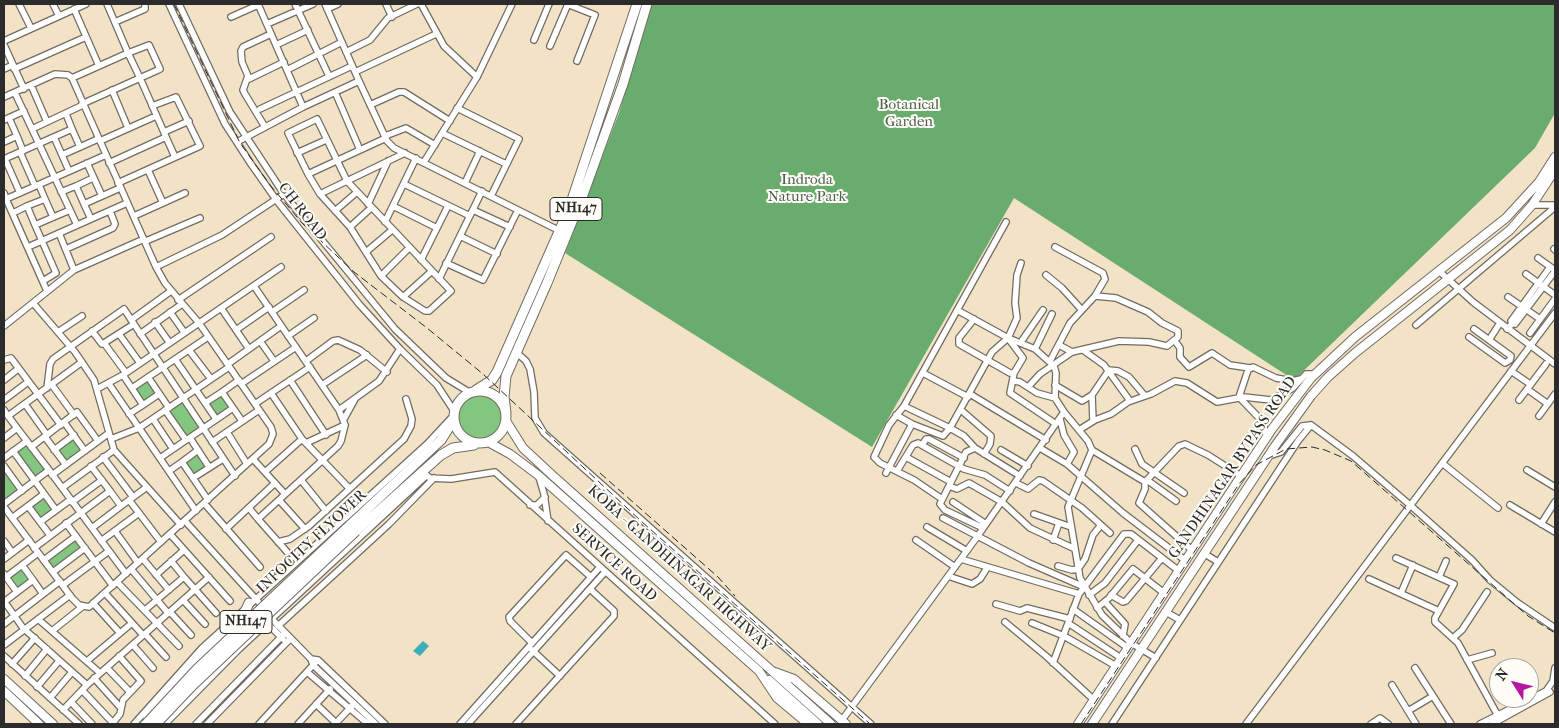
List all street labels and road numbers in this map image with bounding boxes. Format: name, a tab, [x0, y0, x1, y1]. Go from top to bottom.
street label: CH ROAD	[274, 180, 330, 244]
road number: NH147	[550, 198, 602, 220]
street label: GANDHINAGAR BYPASS ROAD	[1165, 374, 1301, 562]
street label: KOBA - GANDHINAGAR HIGHWAY	[584, 482, 774, 656]
street label: INFOCITY FLYOVER	[253, 486, 371, 598]
street label: SERVICE ROAD	[568, 520, 660, 606]
road number: NH147	[220, 610, 272, 634]

